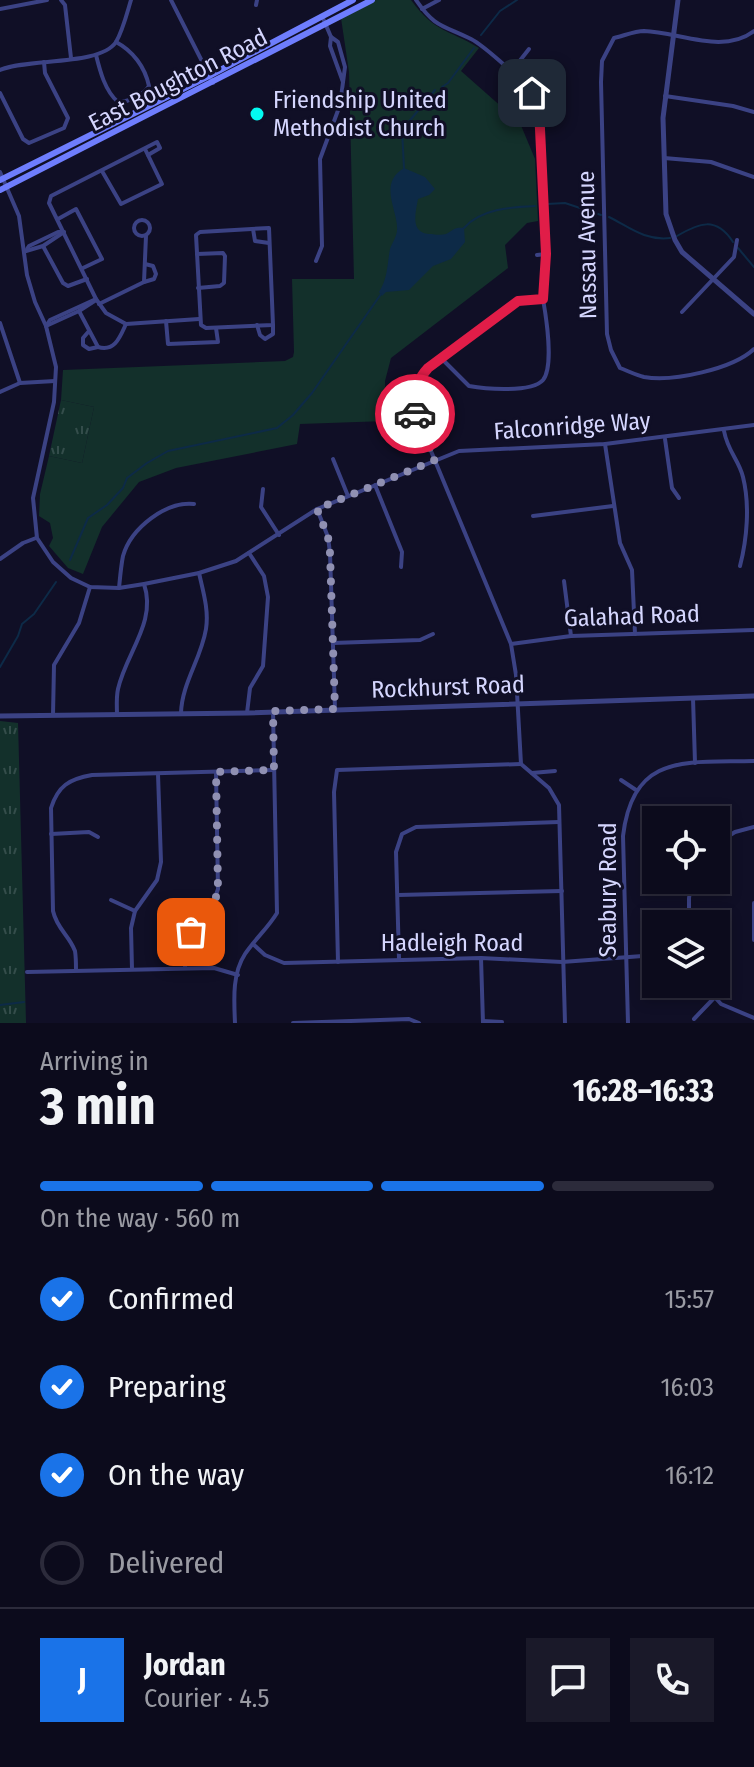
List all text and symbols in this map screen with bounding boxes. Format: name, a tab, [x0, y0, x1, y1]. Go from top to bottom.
street label: East Boughton Road	[84, 23, 272, 137]
pin	[498, 59, 566, 127]
icon: home	[510, 71, 554, 115]
place label: Friendship United Methodist Church	[273, 86, 447, 142]
marker: Friendship United Methodist Church	[248, 105, 266, 123]
street label: Nassau Avenue	[572, 171, 602, 319]
courier	[375, 374, 455, 454]
icon: car	[393, 392, 437, 436]
street label: Falconridge Way	[493, 407, 652, 445]
street label: Galahad Road	[564, 600, 700, 632]
street label: Rockhurst Road	[371, 670, 525, 704]
map controls	[642, 806, 730, 998]
button: locate	[642, 806, 730, 894]
street label: Seabury Road	[594, 822, 622, 958]
pin	[157, 898, 225, 966]
icon: bag	[169, 910, 213, 954]
button: layers	[642, 910, 730, 998]
street label: Hadleigh Road	[381, 929, 523, 957]
text: Arriving in	[40, 1046, 149, 1077]
text: 16:28–16:33	[573, 1073, 714, 1109]
text: 3 min	[40, 1075, 156, 1138]
text: On the way · 560 m	[40, 1203, 240, 1234]
icon: check	[40, 1277, 84, 1321]
text: Confirmed	[108, 1281, 234, 1317]
text: 15:57	[664, 1284, 714, 1315]
icon: check	[40, 1365, 84, 1409]
text: Preparing	[108, 1369, 226, 1405]
text: 16:03	[660, 1372, 714, 1403]
icon: check	[40, 1453, 84, 1497]
text: On the way	[108, 1457, 244, 1493]
text: 16:12	[665, 1460, 714, 1491]
text: Delivered	[108, 1545, 224, 1581]
button: chat	[526, 1638, 610, 1722]
button: phone	[630, 1638, 714, 1722]
text: Jordan	[144, 1647, 226, 1683]
text: J	[78, 1662, 86, 1698]
text: Courier · 4.5	[144, 1683, 270, 1714]

